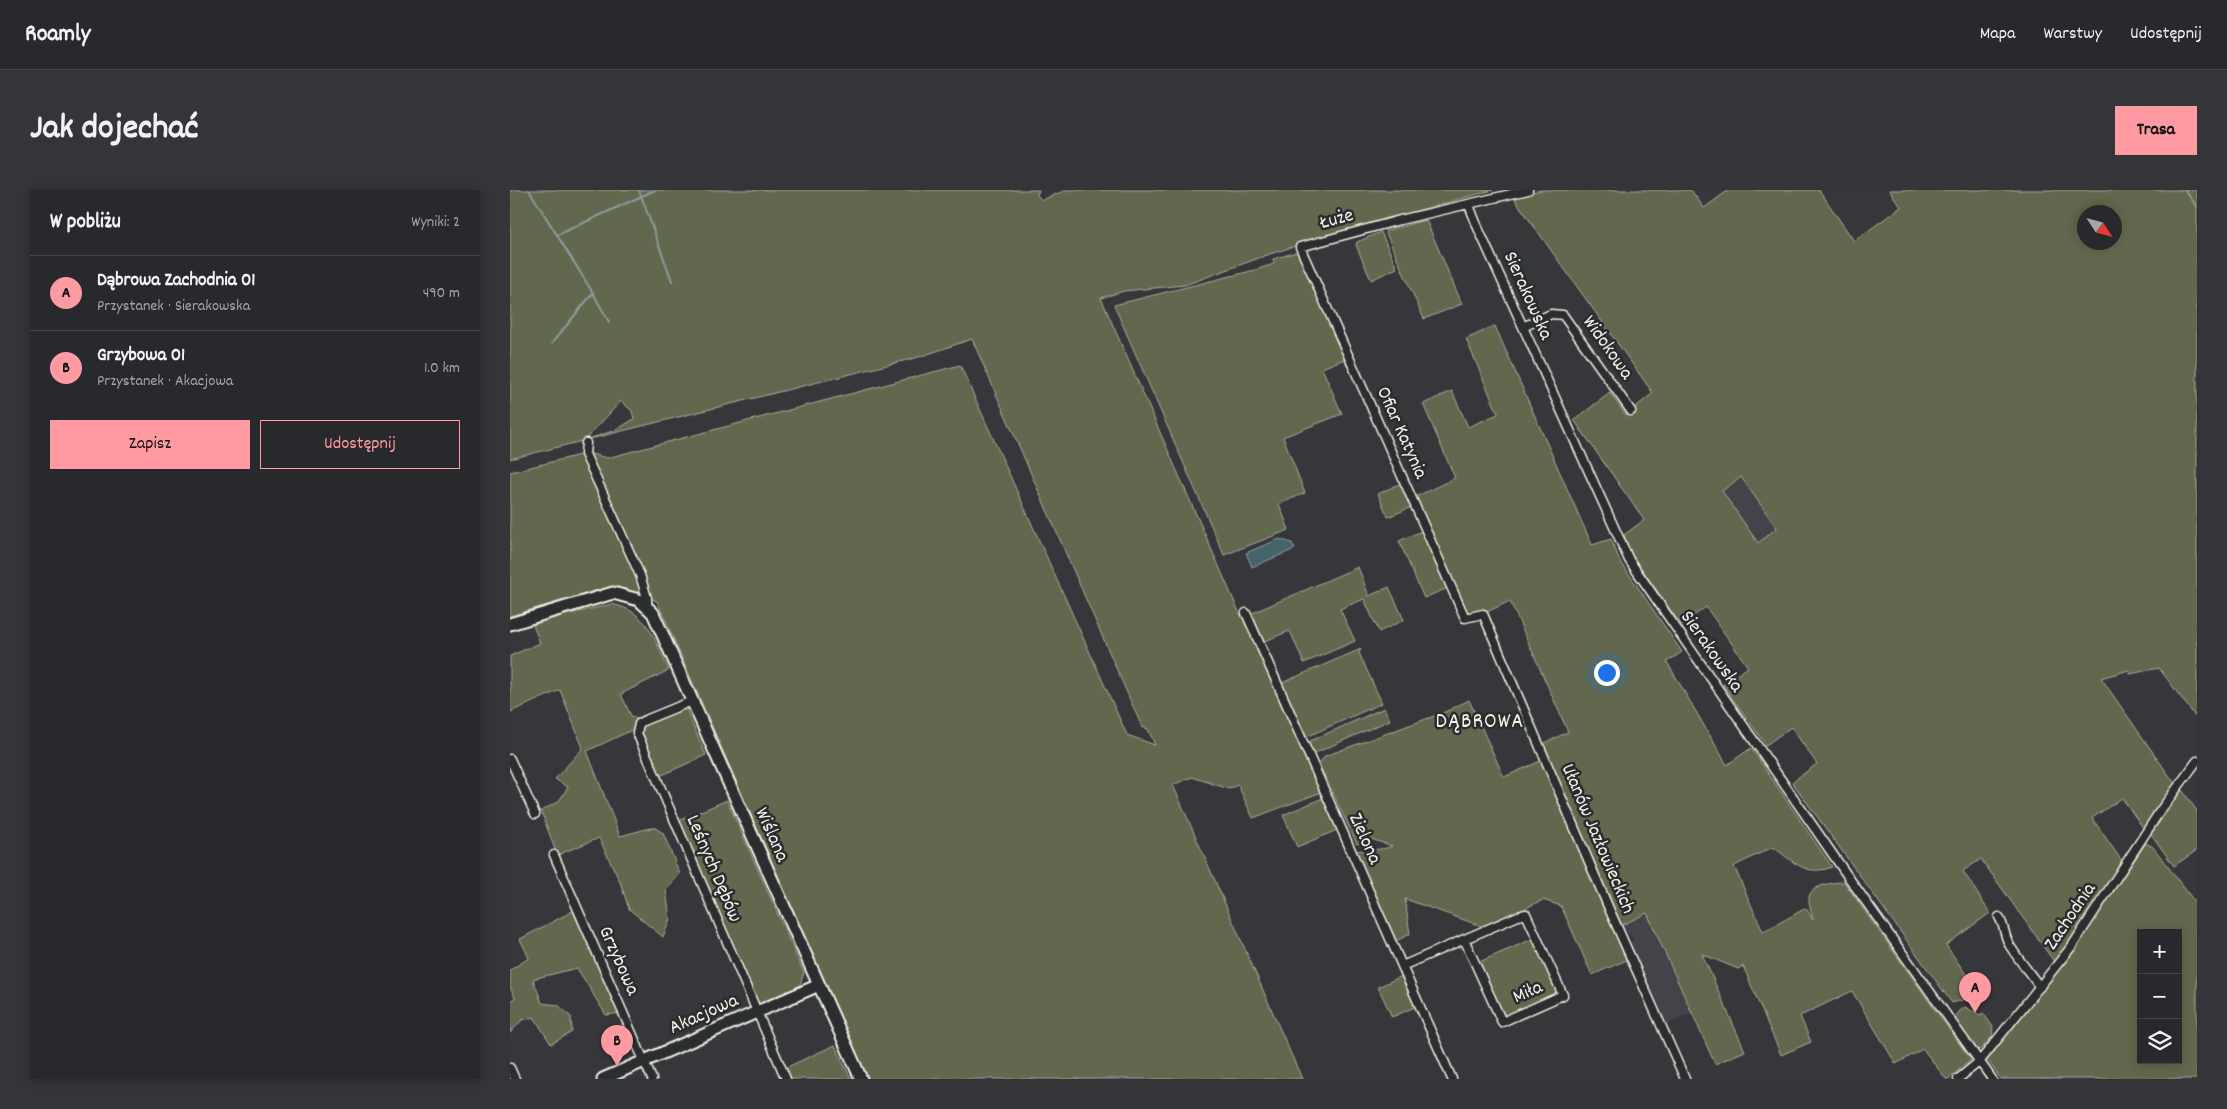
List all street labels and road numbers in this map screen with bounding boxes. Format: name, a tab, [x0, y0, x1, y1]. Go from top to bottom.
street label: Łuże	[1316, 202, 1357, 238]
street label: Sierakowska	[1495, 247, 1559, 345]
street label: Widokowa	[1575, 310, 1640, 386]
street label: Ofiar Katynia	[1368, 382, 1434, 484]
street label: Sierakowska	[1673, 605, 1750, 699]
street label: Ułanów Jazłowieckich	[1553, 760, 1641, 918]
street label: Wiślana	[747, 803, 796, 867]
street label: Zielona	[1340, 809, 1388, 870]
street label: Leśnych Dębów	[678, 811, 748, 927]
street label: Zachodnia	[2038, 877, 2104, 956]
street label: Grzybowa	[590, 922, 646, 1001]
street label: Miła	[1509, 974, 1548, 1012]
street label: Akacjowa	[665, 987, 744, 1043]

